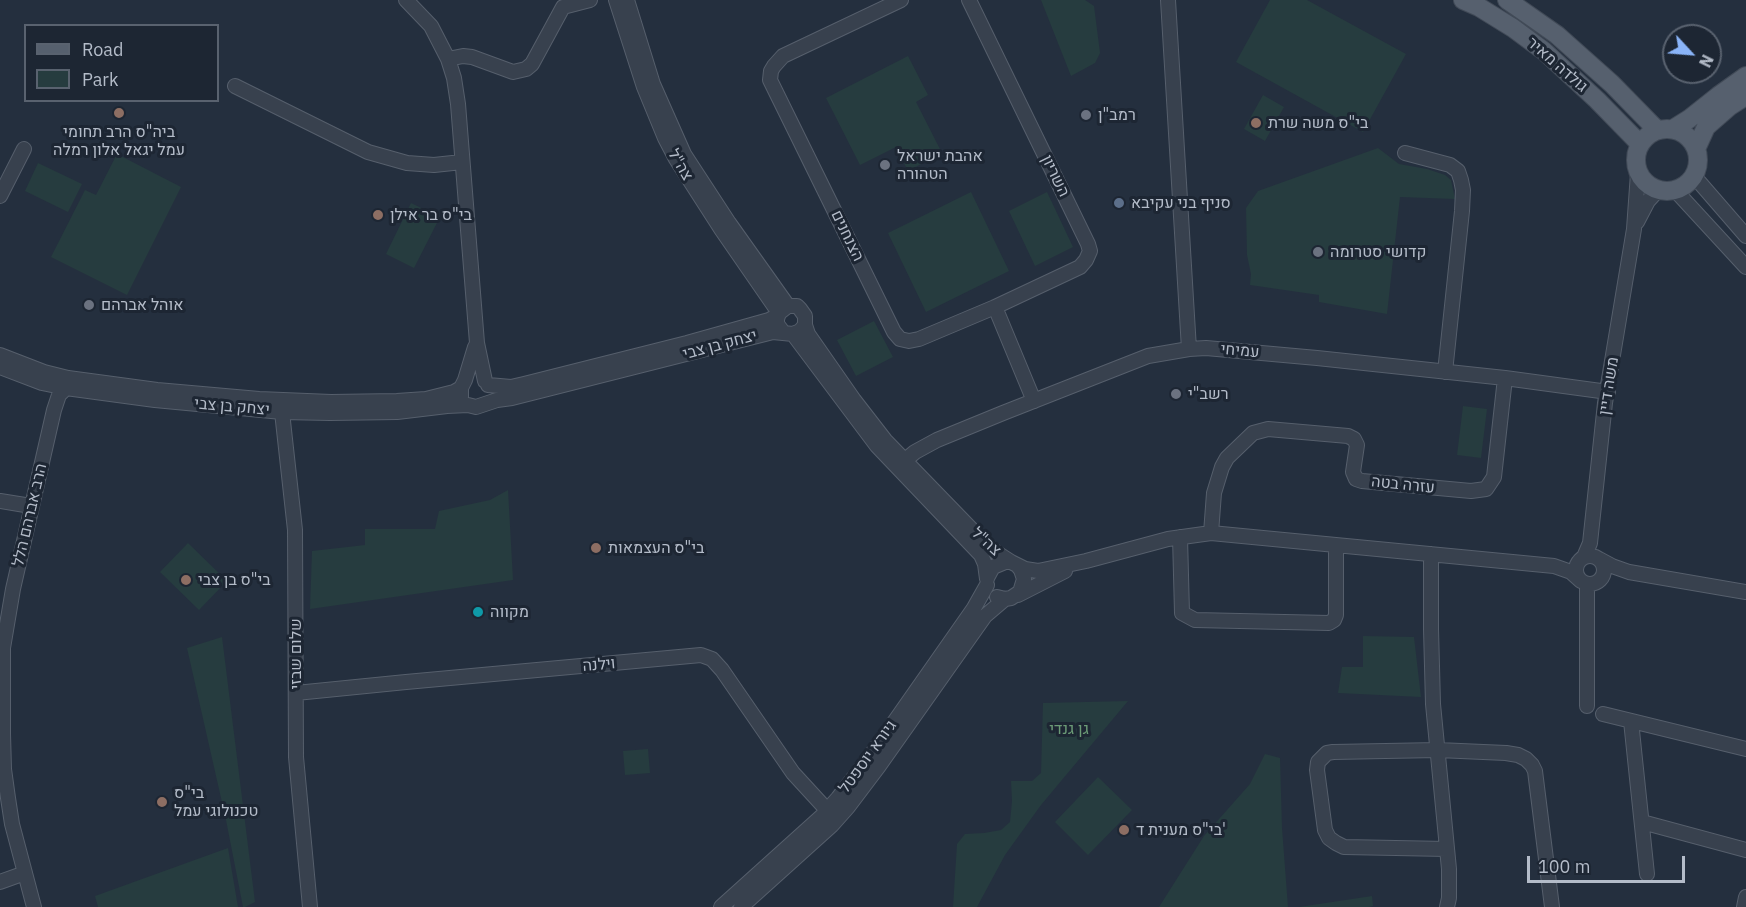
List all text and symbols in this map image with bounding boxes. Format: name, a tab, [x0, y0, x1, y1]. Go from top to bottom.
legend	[24, 24, 219, 102]
north arrow	[1662, 24, 1722, 84]
street label: גולדה מאיר	[1523, 34, 1591, 96]
text: Road	[82, 38, 123, 61]
text: N	[1695, 51, 1718, 71]
text: Park	[82, 68, 118, 91]
place label: רמב"ן	[1098, 105, 1136, 125]
marker: ביה"ס הרב תחומי עמל יגאל אלון רמלה	[112, 106, 126, 120]
marker: רמב"ן	[1079, 108, 1093, 122]
place label: בי"ס משה שרת	[1268, 113, 1369, 133]
marker: בי"ס משה שרת	[1249, 116, 1263, 130]
place label: ביה"ס הרב תחומי עמל יגאל אלון רמלה	[53, 122, 185, 160]
street label: צה"ל	[663, 146, 697, 184]
place label: אהבת ישראל הטהורה	[897, 146, 983, 184]
street label: השריון	[1037, 152, 1073, 200]
marker: אהבת ישראל הטהורה	[878, 158, 892, 172]
place label: סניף בני עקיבא	[1131, 193, 1231, 213]
marker: סניף בני עקיבא	[1112, 196, 1126, 210]
place label: בי"ס בר אילן	[390, 205, 472, 225]
street label: הצנחנים	[826, 207, 868, 265]
marker: בי"ס בר אילן	[371, 208, 385, 222]
place label: קדושי סטרומה	[1330, 242, 1426, 262]
marker: קדושי סטרומה	[1311, 245, 1325, 259]
place label: אוהל אברהם	[101, 295, 184, 315]
marker: אוהל אברהם	[82, 298, 96, 312]
street label: יצחק בן צבי	[681, 326, 759, 364]
street label: עמיחי	[1220, 340, 1260, 362]
street label: משה דיין	[1595, 356, 1623, 416]
place label: רשב"י	[1188, 384, 1229, 404]
marker: רשב"י	[1169, 387, 1183, 401]
street label: יצחק בן צבי	[193, 394, 271, 420]
street label: הרב אברהם הלל	[9, 462, 51, 568]
street label: עזרה בטה	[1370, 472, 1436, 498]
street label: צה"ל	[967, 524, 1005, 560]
place label: בי"ס העצמאות	[608, 538, 704, 558]
marker: בי"ס העצמאות	[589, 541, 603, 555]
place label: בי"ס בן צבי	[198, 570, 271, 590]
marker: בי"ס בן צבי	[179, 573, 193, 587]
place label: מקווה	[490, 602, 529, 622]
marker: מקווה	[471, 605, 485, 619]
street label: שלום שבזי	[286, 618, 306, 690]
street label: וילנה	[582, 654, 616, 676]
street label: גיורא יוספטל	[835, 717, 901, 797]
park label: גן גנדי	[1049, 719, 1089, 739]
place label: בי"ס טכנולוגי עמל	[174, 783, 258, 821]
marker: בי"ס טכנולוגי עמל	[155, 795, 169, 809]
place label: בי"ס מענית ד'	[1136, 820, 1226, 840]
marker: בי"ס מענית ד'	[1117, 823, 1131, 837]
scale bar	[1530, 844, 1688, 882]
text: 100 m	[1538, 855, 1590, 878]

